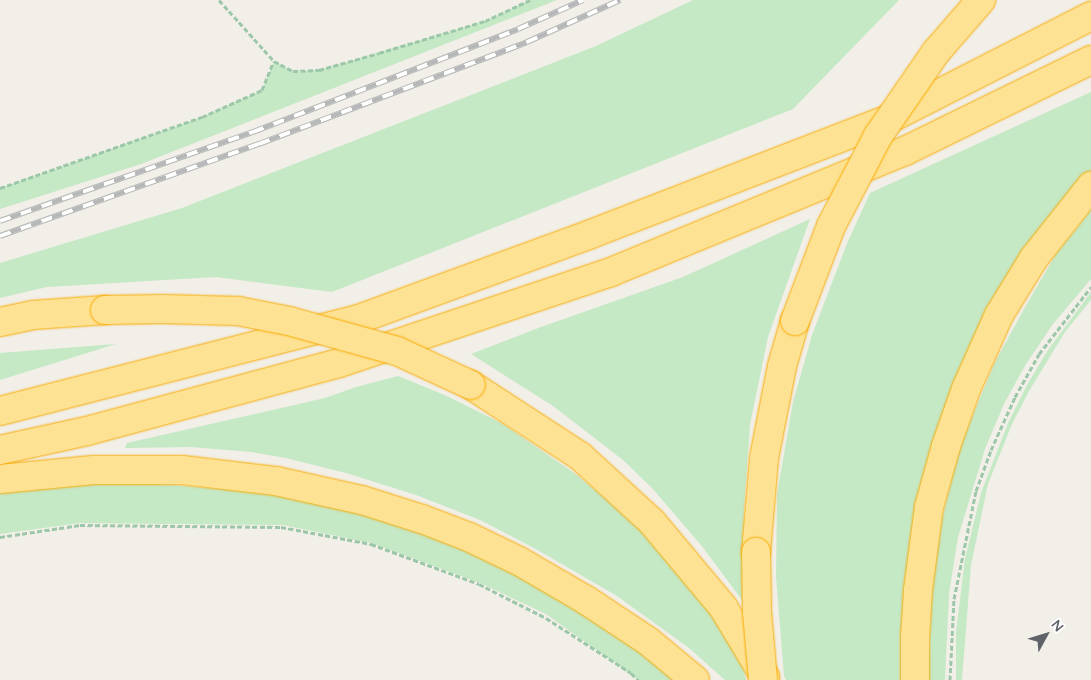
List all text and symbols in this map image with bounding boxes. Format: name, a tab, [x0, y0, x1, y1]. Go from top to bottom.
north arrow	[1021, 610, 1071, 660]
text: N	[1047, 616, 1068, 635]

